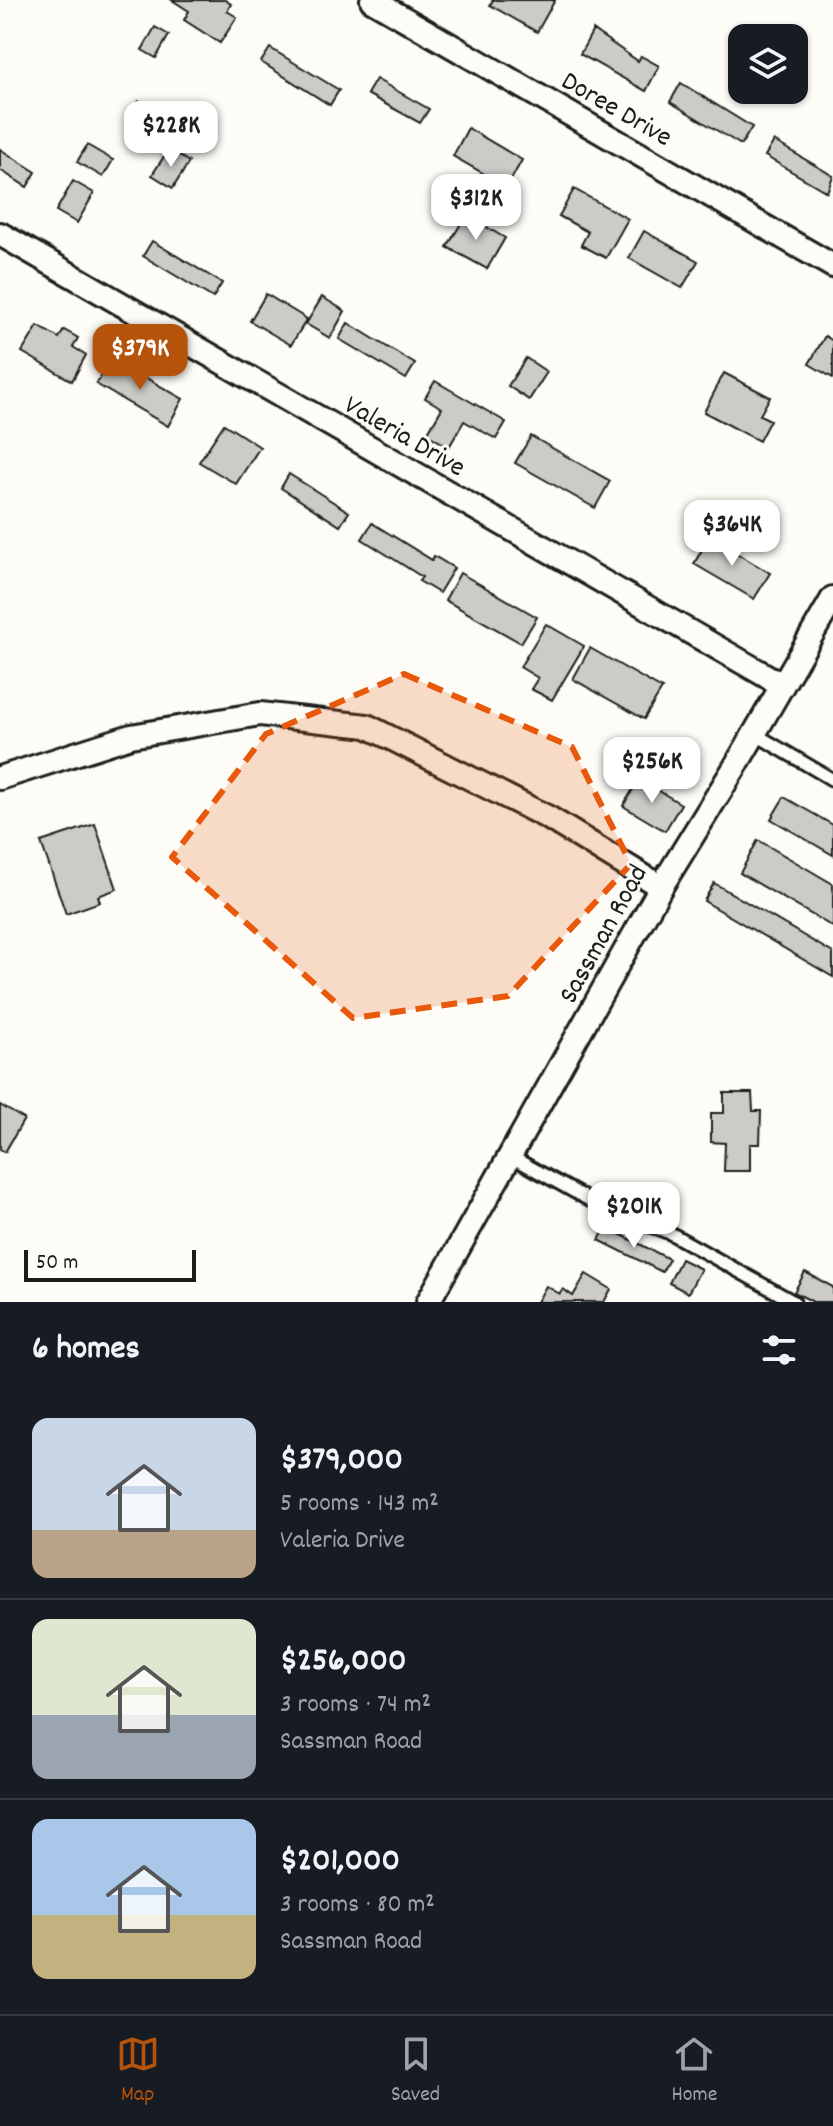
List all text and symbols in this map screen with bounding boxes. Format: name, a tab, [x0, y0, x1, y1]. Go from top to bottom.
map controls	[728, 24, 808, 104]
button: layers	[728, 24, 808, 104]
street label: Doree Drive	[553, 63, 678, 159]
pin: $228K	[115, 101, 227, 169]
text: $228K	[142, 108, 200, 145]
pin: $312K	[420, 174, 532, 242]
text: $312K	[449, 181, 503, 218]
pin: $379K	[84, 324, 196, 392]
text: $379K	[111, 331, 169, 368]
street label: Valeria Drive	[335, 387, 472, 489]
pin: $364K	[676, 500, 788, 568]
text: $364K	[702, 507, 762, 544]
pin: $256K	[596, 737, 708, 805]
text: $256K	[621, 744, 683, 781]
street label: Sassman Road	[551, 859, 660, 1012]
pin: $201K	[578, 1182, 690, 1250]
text: $201K	[606, 1189, 662, 1226]
scale bar	[24, 1246, 196, 1282]
text: 50 m	[36, 1248, 78, 1279]
text: 6 homes	[32, 1326, 140, 1375]
icon: filters	[757, 1328, 801, 1372]
text: $379,000	[280, 1437, 403, 1486]
icon: home	[96, 1450, 192, 1546]
text: 5 rooms · 143 m²	[280, 1486, 439, 1523]
text: Valeria Drive	[280, 1523, 405, 1560]
text: $256,000	[280, 1638, 407, 1687]
icon: home	[96, 1651, 192, 1747]
text: 3 rooms · 74 m²	[280, 1687, 431, 1724]
text: Sassman Road	[280, 1724, 422, 1761]
text: $201,000	[280, 1838, 400, 1887]
icon: home	[96, 1851, 192, 1947]
text: 3 rooms · 80 m²	[280, 1887, 435, 1924]
text: Sassman Road	[280, 1924, 422, 1961]
tab: Map	[116, 2032, 160, 2111]
tab: Saved	[391, 2032, 440, 2111]
tab: Home	[671, 2032, 717, 2111]

